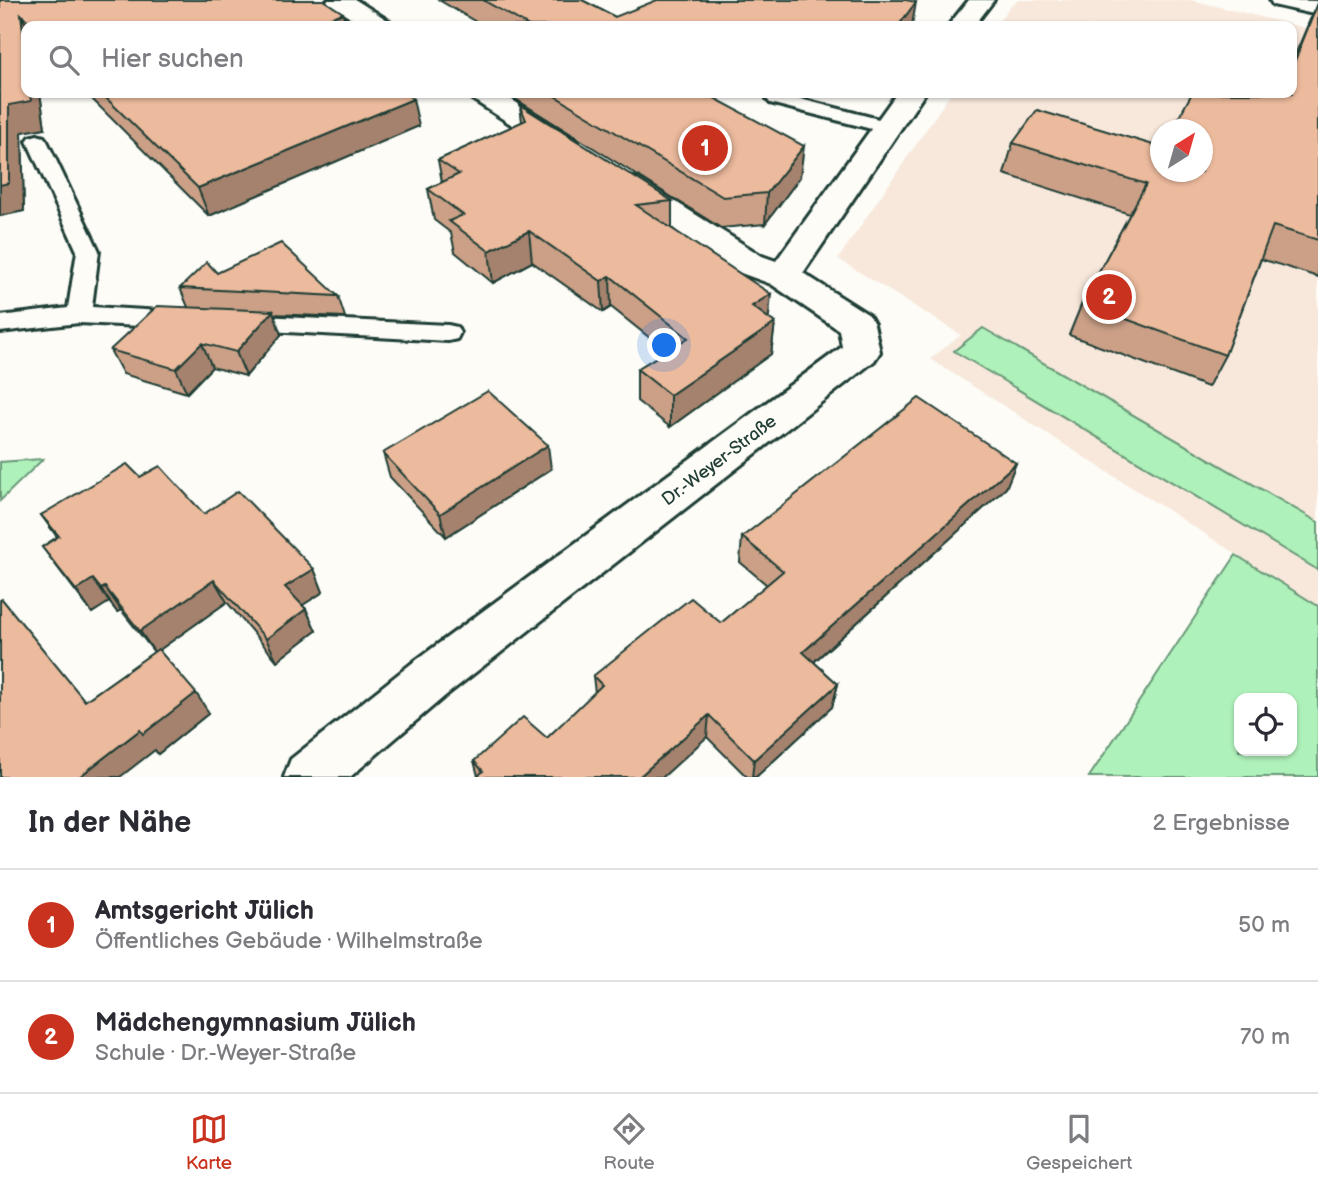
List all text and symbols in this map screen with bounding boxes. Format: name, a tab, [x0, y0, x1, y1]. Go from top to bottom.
search box	[21, 21, 1297, 98]
icon: search	[45, 41, 83, 79]
text: Hier suchen	[101, 44, 244, 75]
north arrow	[1150, 119, 1213, 182]
pin: 1	[682, 122, 728, 174]
pin: 2	[1086, 271, 1132, 323]
your location	[647, 328, 681, 362]
street label: Dr.-Weyer-Straße	[658, 410, 781, 510]
map controls	[1234, 693, 1297, 756]
button: locate	[1234, 693, 1297, 756]
text: In der Nähe	[28, 805, 191, 841]
text: 2 Ergebnisse	[1153, 809, 1290, 837]
text: Amtsgericht Jülich	[95, 896, 314, 927]
text: 1	[46, 911, 56, 939]
text: 50 m	[1238, 911, 1290, 939]
text: Öffentliches Gebäude · Wilhelmstraße	[95, 927, 483, 955]
text: Mädchengymnasium Jülich	[95, 1008, 416, 1039]
text: 2	[44, 1023, 58, 1051]
text: 70 m	[1240, 1023, 1290, 1051]
text: Schule · Dr.-Weyer-Straße	[95, 1039, 356, 1067]
tab: Karte	[186, 1110, 232, 1175]
tab: Route	[603, 1110, 655, 1175]
tab: Gespeichert	[1026, 1110, 1132, 1175]

